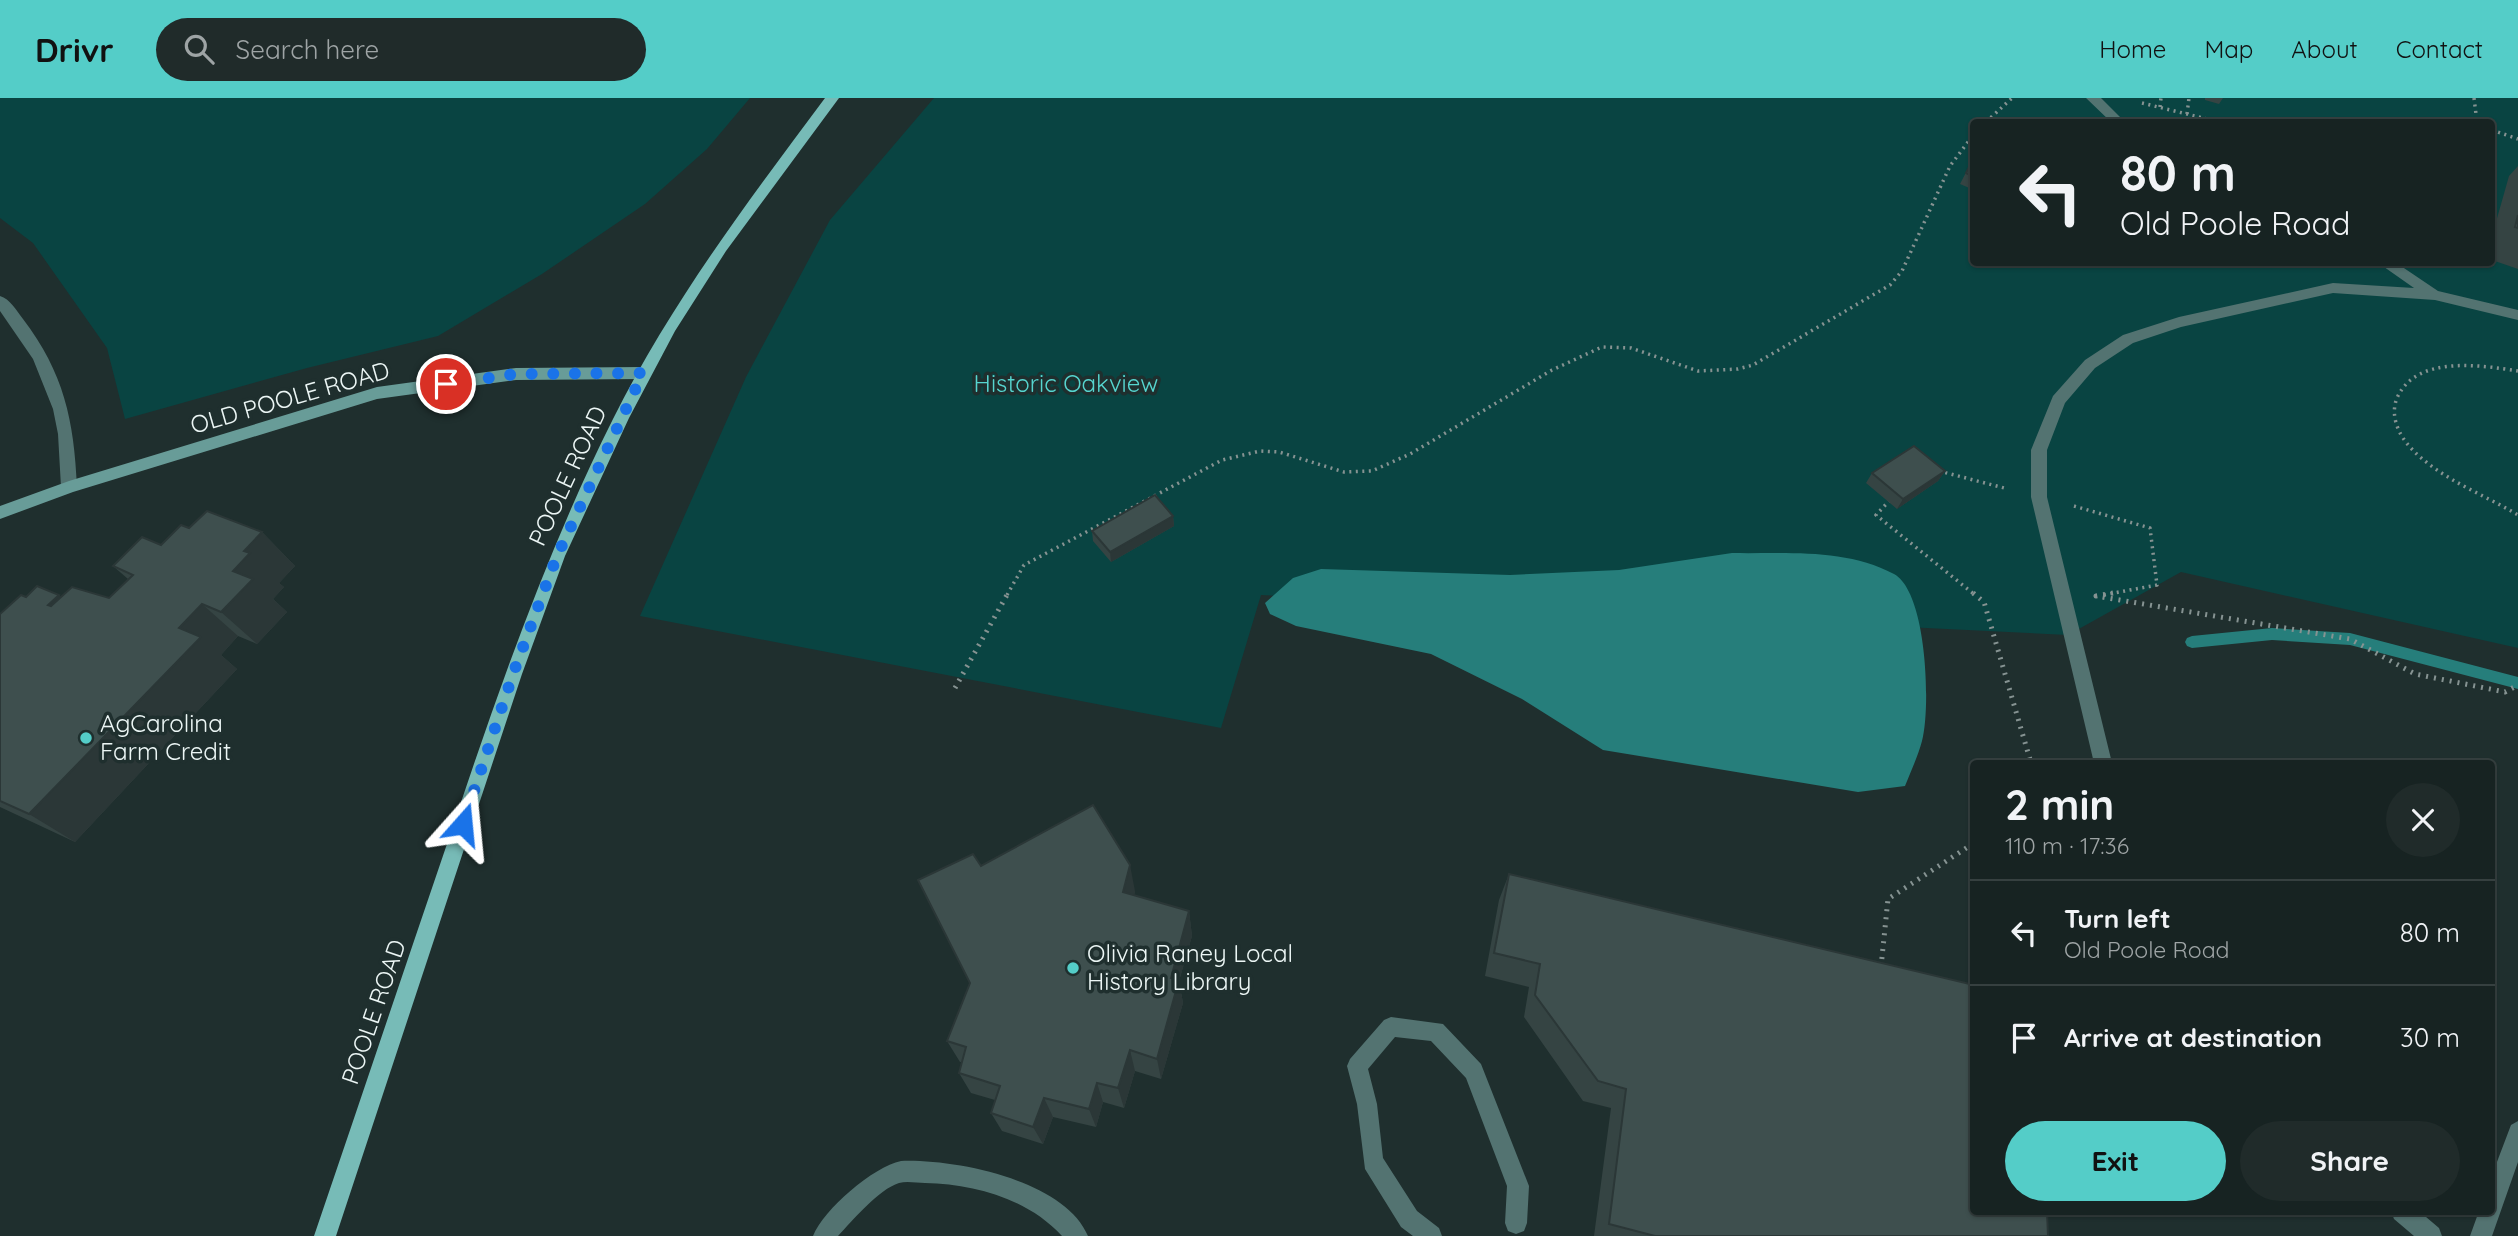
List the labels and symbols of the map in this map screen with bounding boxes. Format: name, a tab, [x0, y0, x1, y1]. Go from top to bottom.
street label: OLD POOLE ROAD	[187, 354, 393, 440]
pin	[416, 354, 476, 414]
park label: Historic Oakview	[974, 368, 1158, 398]
street label: POOLE ROAD	[522, 401, 613, 550]
place label: AgCarolina Farm Credit	[100, 708, 231, 766]
marker: AgCarolina Farm Credit	[78, 730, 94, 746]
position arrow	[426, 787, 500, 861]
street label: POOLE ROAD	[334, 935, 412, 1088]
place label: Olivia Raney Local History Library	[1087, 938, 1293, 996]
marker: Olivia Raney Local History Library	[1065, 960, 1081, 976]

